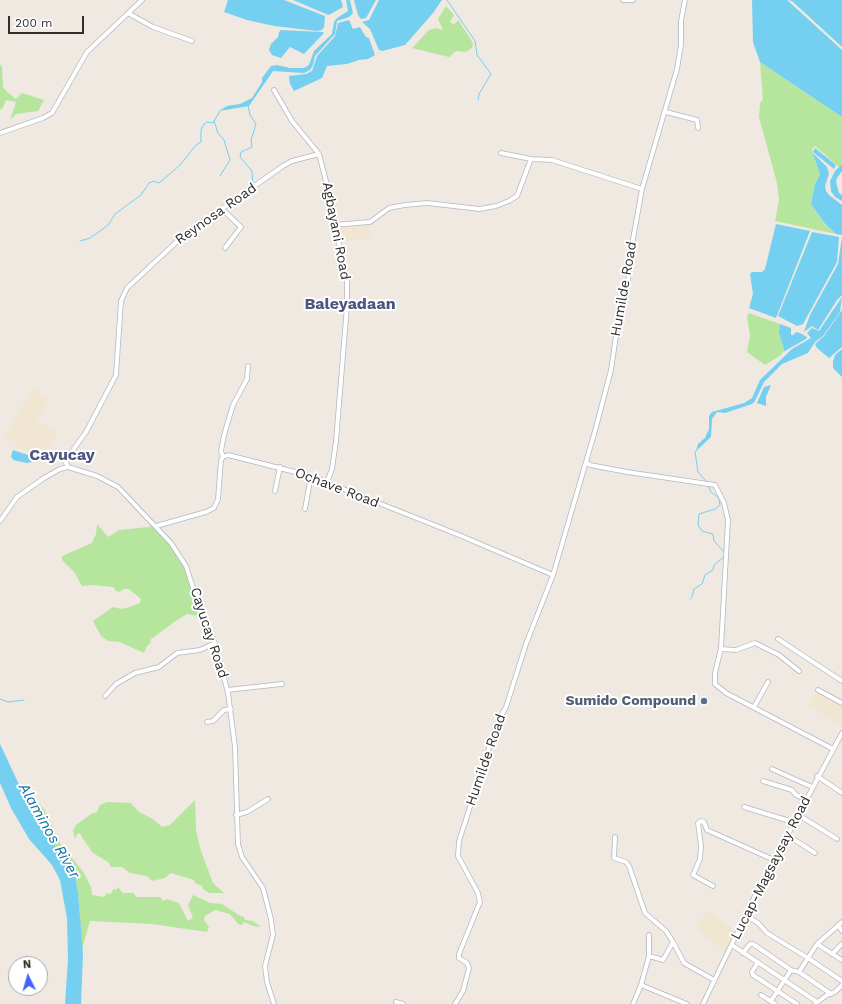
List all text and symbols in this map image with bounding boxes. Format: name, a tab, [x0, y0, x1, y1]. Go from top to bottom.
scale bar	[10, 8, 86, 34]
text: 200 m	[15, 16, 52, 30]
street label: Reynosa Road	[172, 180, 260, 248]
street label: Agbayani Road	[318, 181, 354, 281]
street label: Humilde Road	[607, 240, 641, 338]
district label: Baleyadaan	[304, 294, 396, 314]
district label: Cayucay	[29, 445, 95, 465]
street label: Ochave Road	[292, 464, 382, 512]
street label: Cayucay Road	[186, 585, 232, 681]
place label: Sumido Compound	[566, 693, 696, 709]
marker: Sumido Compound	[699, 696, 709, 706]
street label: Humilde Road	[462, 712, 510, 808]
water label: Alaminos River	[14, 780, 84, 882]
street label: Lucap-Magsaysay Road	[727, 793, 815, 943]
north arrow	[8, 956, 48, 996]
text: N	[22, 958, 32, 971]

